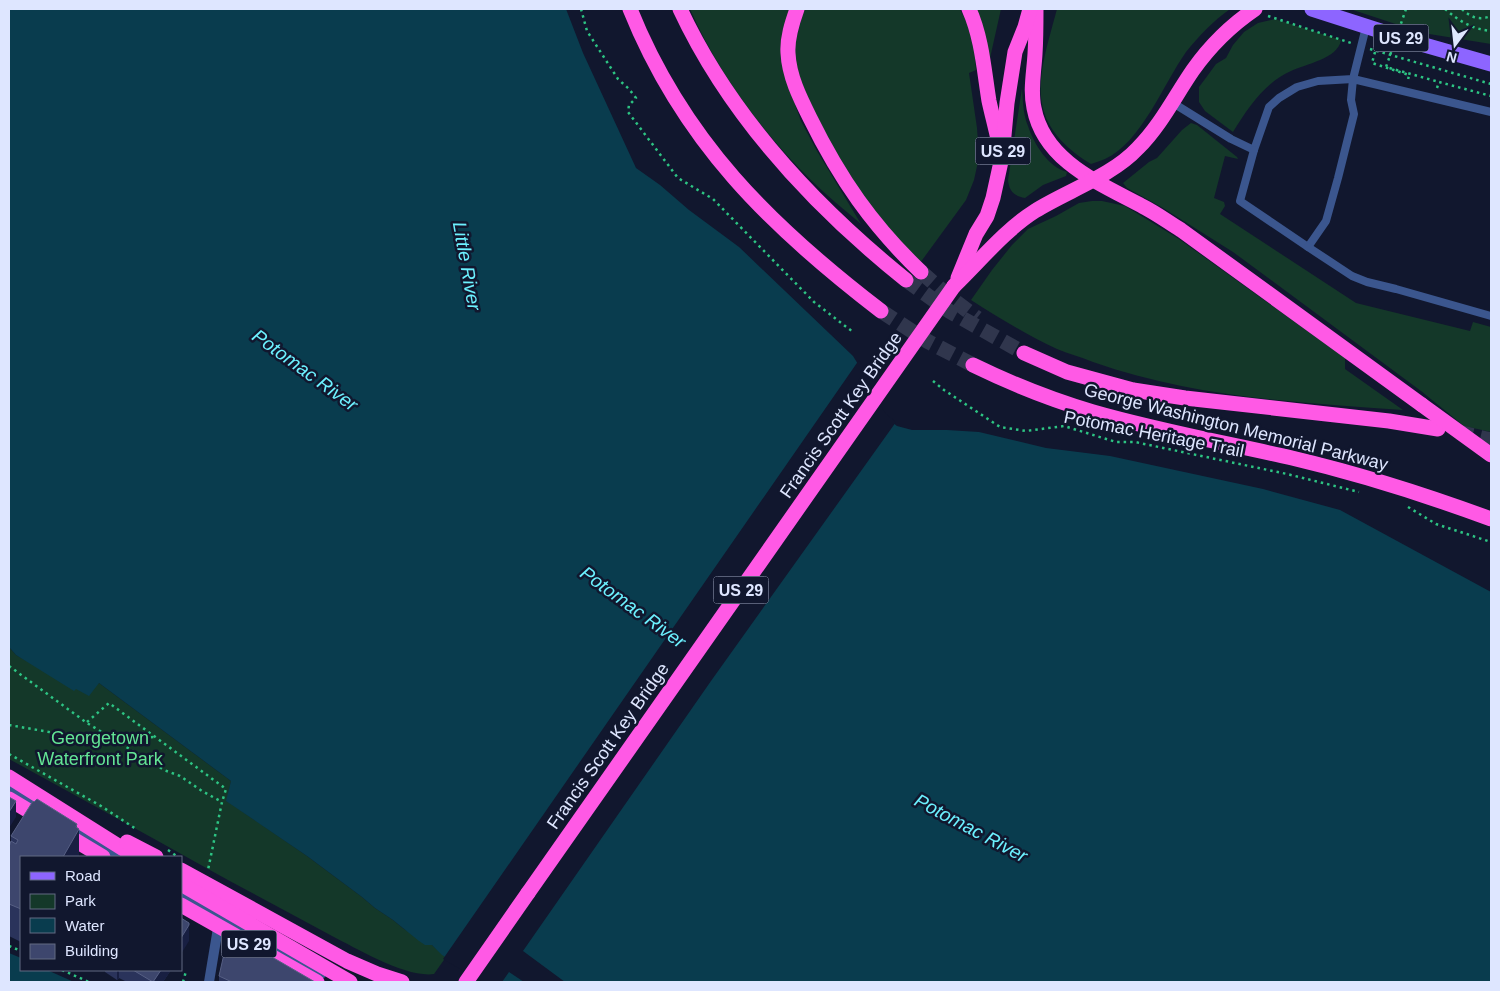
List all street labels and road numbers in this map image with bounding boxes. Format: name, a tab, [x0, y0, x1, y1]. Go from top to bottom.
road number: US 29	[1374, 24, 1428, 52]
road number: US 29	[976, 138, 1030, 164]
street label: Francis Scott Key Bridge	[776, 328, 906, 502]
street label: George Washington Memorial Parkway	[1082, 380, 1390, 474]
street label: Potomac Heritage Trail	[1062, 407, 1246, 461]
road number: US 29	[714, 576, 768, 604]
street label: Francis Scott Key Bridge	[543, 659, 673, 833]
road number: US 29	[222, 931, 276, 958]

